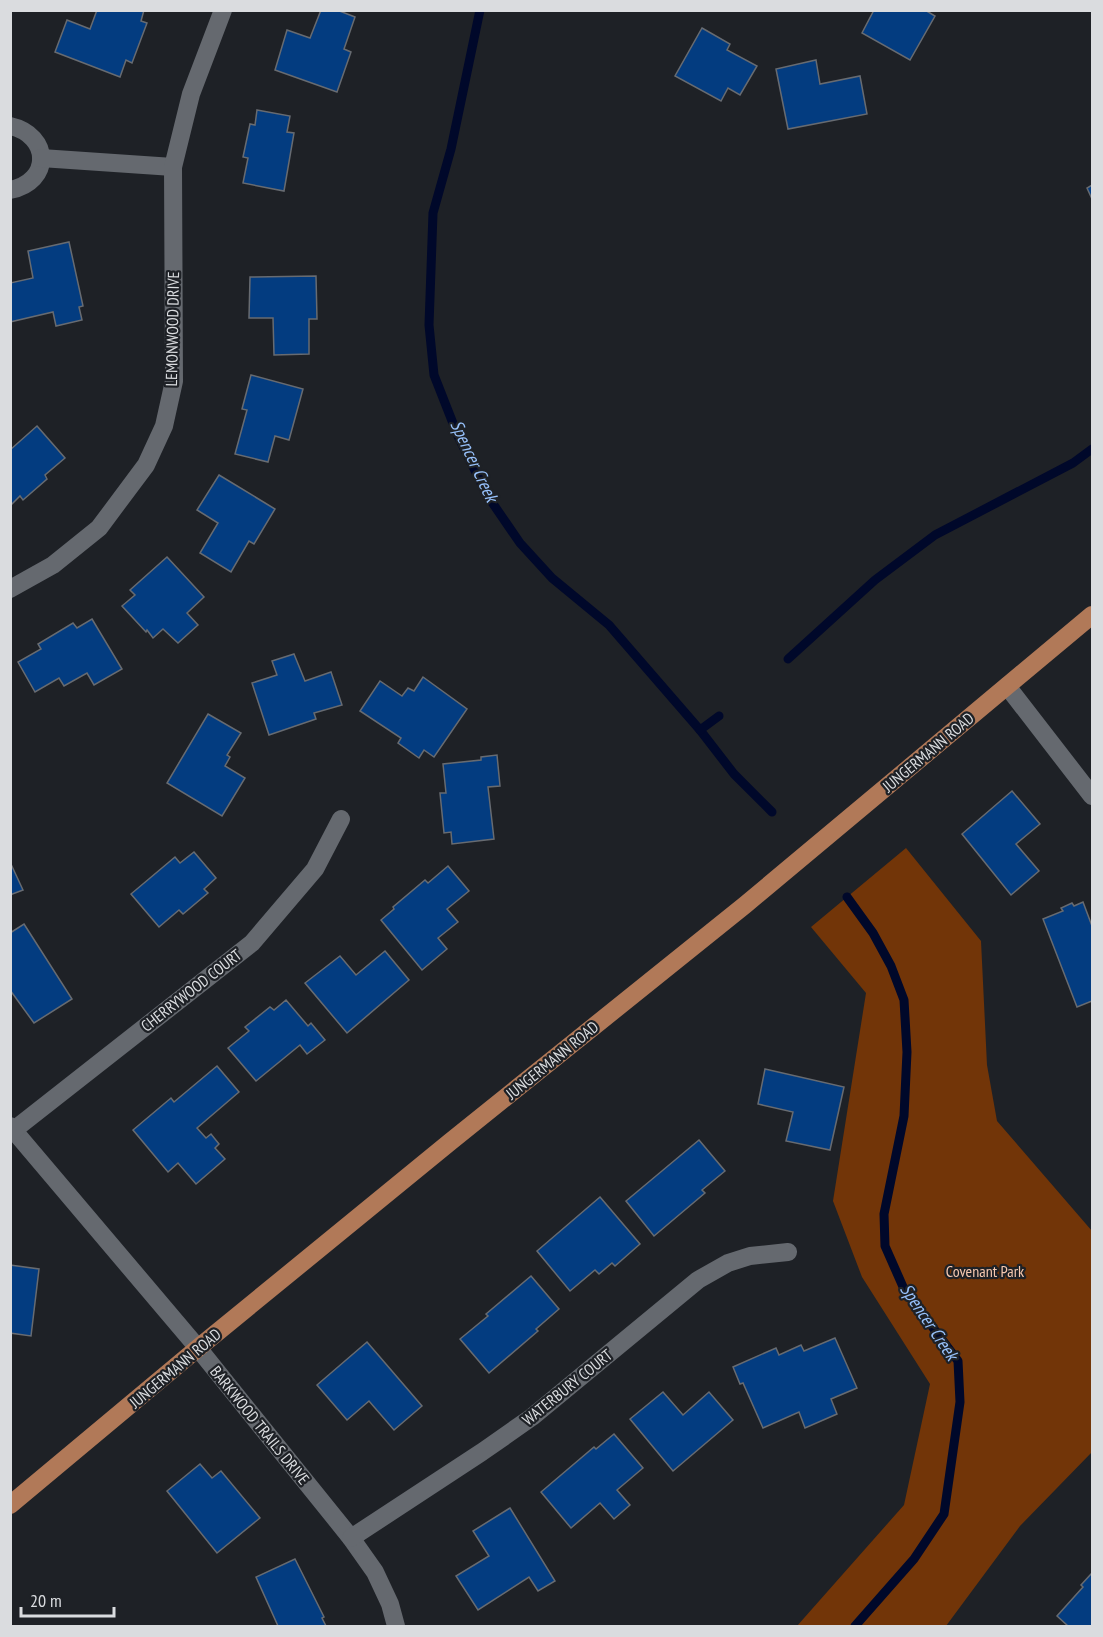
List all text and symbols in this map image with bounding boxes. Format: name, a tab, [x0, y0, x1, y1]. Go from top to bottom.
street label: LEMONWOOD DRIVE	[161, 271, 183, 387]
water label: Spencer Creek	[445, 416, 504, 507]
street label: JUNGERMANN ROAD	[877, 708, 978, 797]
street label: CHERRYWOOD COURT	[137, 944, 245, 1036]
street label: JUNGERMANN ROAD	[501, 1017, 602, 1104]
park label: Covenant Park	[946, 1261, 1025, 1281]
water label: Spencer Creek	[895, 1279, 965, 1366]
street label: JUNGERMANN ROAD	[124, 1324, 225, 1413]
street label: WATERBURY COURT	[518, 1345, 616, 1429]
street label: BARKWOOD TRAILS DRIVE	[206, 1362, 314, 1488]
scale bar	[21, 1580, 114, 1618]
text: 20 m	[30, 1589, 62, 1612]

